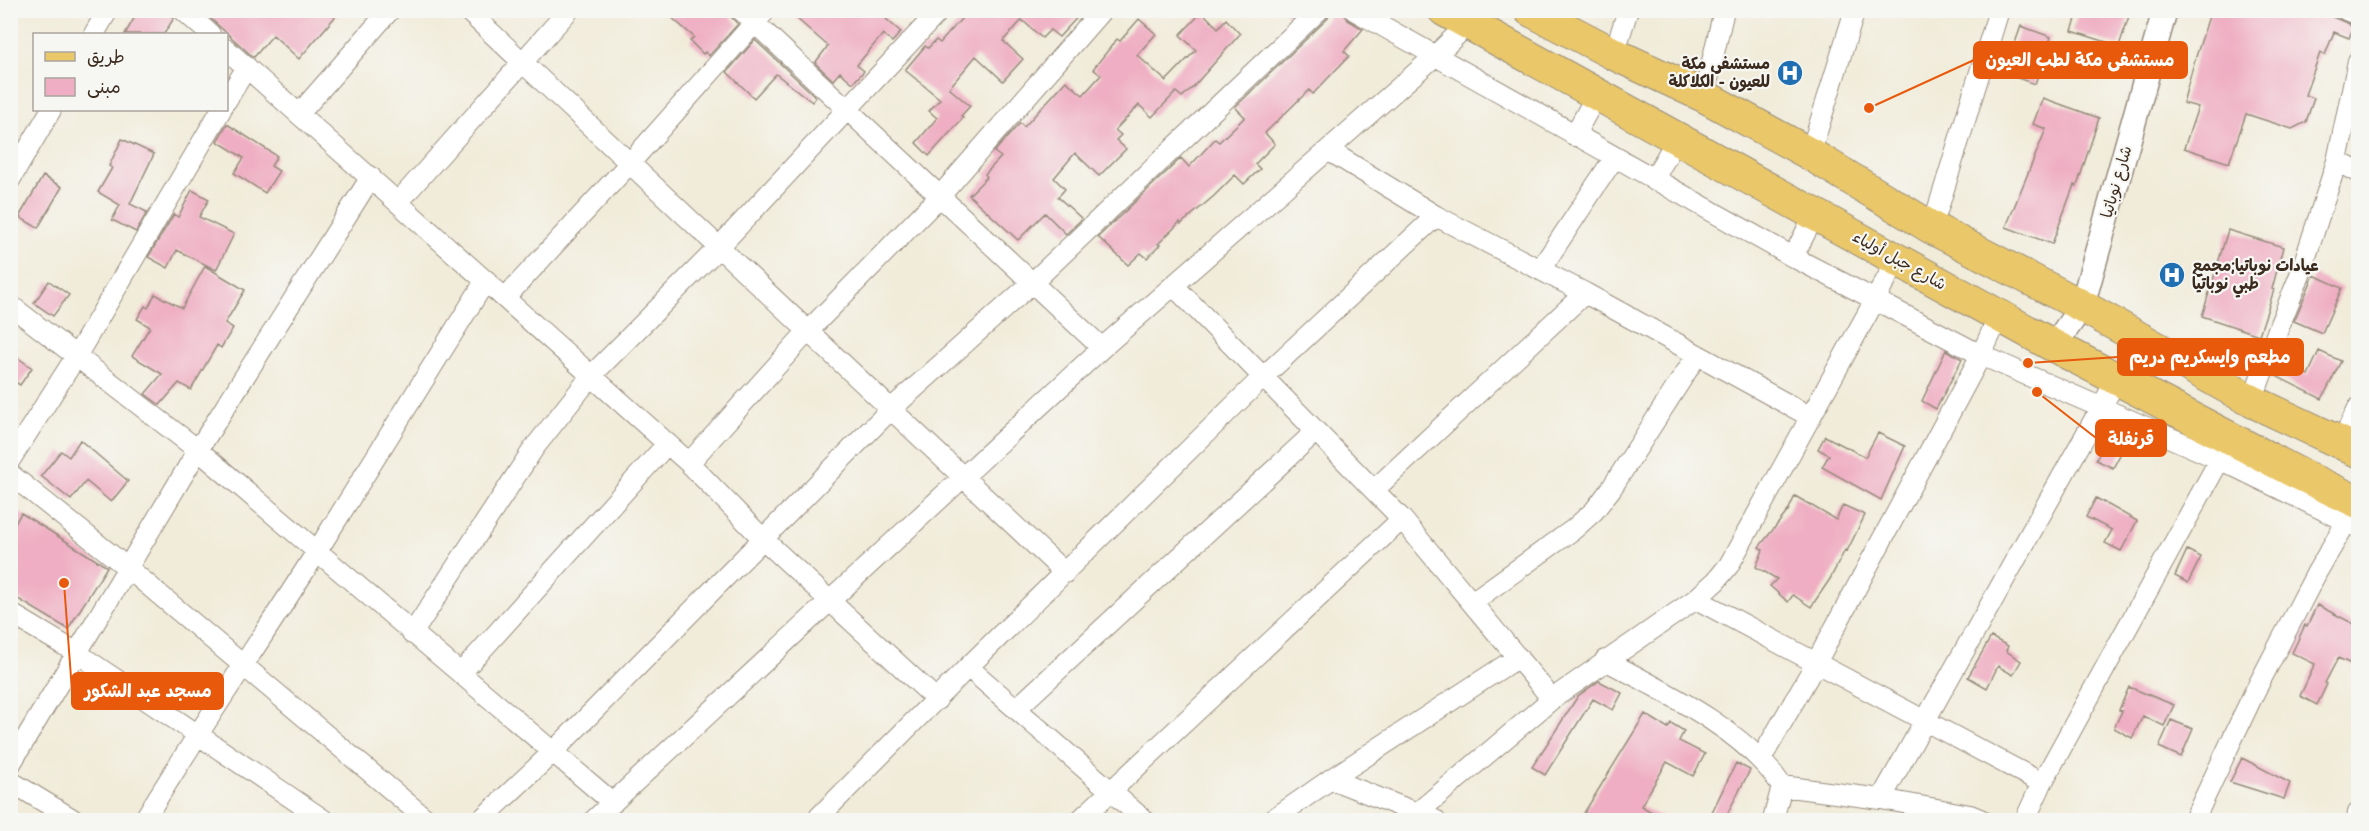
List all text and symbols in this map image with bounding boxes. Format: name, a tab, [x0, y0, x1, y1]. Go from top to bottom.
legend	[33, 33, 228, 111]
callout: مستشفى مكة لطب العيون	[1974, 42, 2187, 78]
text: طريق	[87, 47, 125, 68]
text: مستشفى مكة لطب العيون	[1986, 50, 2174, 72]
place label: مستشفى مكة للعيون - الكلاكلة	[1668, 55, 1770, 93]
hospital icon: مستشفى مكة للعيون - الكلاكلة	[1775, 58, 1805, 88]
text: مبنى	[87, 77, 121, 98]
street label: شارع نوباتيا	[2098, 144, 2137, 221]
street label: شارع جبل أولياء	[1848, 227, 1949, 295]
place label: عيادات نوباتيا;مجمع طبي نوباتيا	[2192, 257, 2319, 298]
hospital icon: عيادات نوباتيا;مجمع طبي نوباتيا	[2157, 260, 2187, 290]
callout: مطعم وايسكريم دريم	[2118, 339, 2303, 375]
text: مطعم وايسكريم دريم	[2129, 347, 2291, 371]
callout: قرنفلة	[2096, 420, 2166, 456]
text: قرنفلة	[2108, 429, 2154, 450]
callout: مسجد عبد الشكور	[72, 673, 223, 709]
text: مسجد عبد الشكور	[82, 681, 212, 702]

